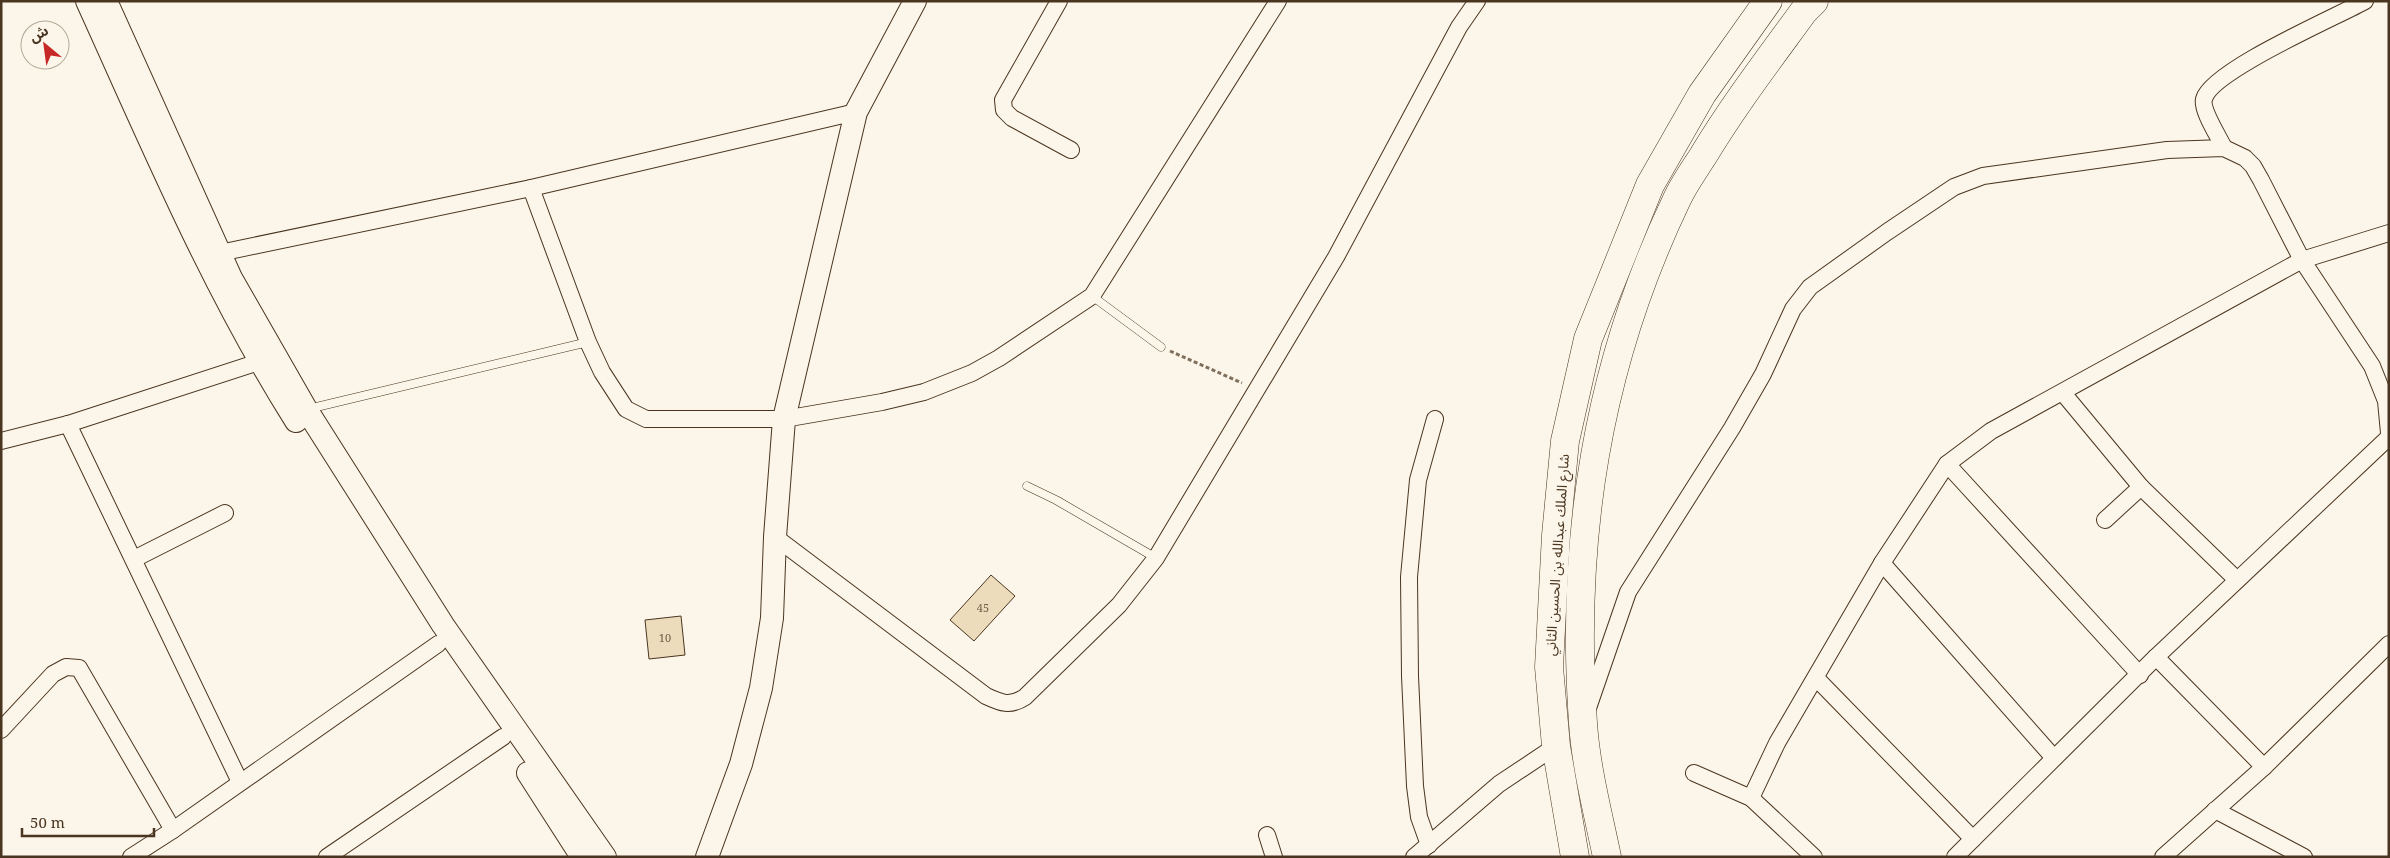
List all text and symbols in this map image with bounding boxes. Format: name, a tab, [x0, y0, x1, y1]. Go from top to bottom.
north arrow	[20, 20, 70, 70]
text: ش	[25, 20, 51, 46]
street label: شارع الملك عبدالله بن الحسين الثاني	[1540, 453, 1575, 657]
house number: 45	[977, 600, 989, 615]
house number: 10	[659, 630, 671, 645]
scale bar	[22, 806, 155, 838]
text: 50 m	[30, 812, 65, 832]

